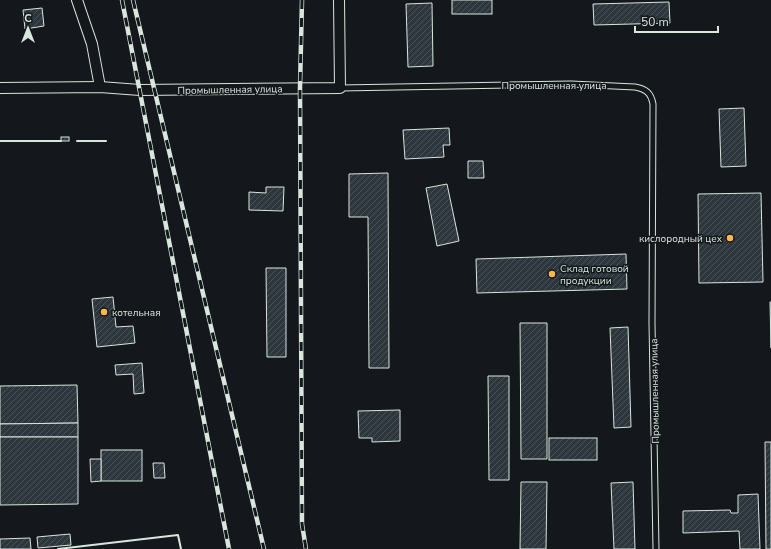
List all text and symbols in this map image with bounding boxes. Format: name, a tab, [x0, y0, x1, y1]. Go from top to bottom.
north arrow	[8, 8, 48, 48]
scale bar	[635, 8, 718, 34]
text: С	[24, 11, 32, 26]
text: 50 m	[641, 14, 669, 30]
street label: Промышленная улица	[501, 79, 607, 93]
street label: Промышленная улица	[177, 82, 283, 98]
place label: кислородный цех	[639, 232, 723, 246]
marker: кислородный цех	[725, 233, 735, 243]
place label: Склад готовой продукции	[560, 262, 629, 288]
marker: Склад готовой продукции	[547, 269, 557, 279]
place label: котельная	[112, 306, 161, 320]
marker: котельная	[99, 307, 109, 317]
street label: Промышленная улица	[647, 338, 663, 444]

